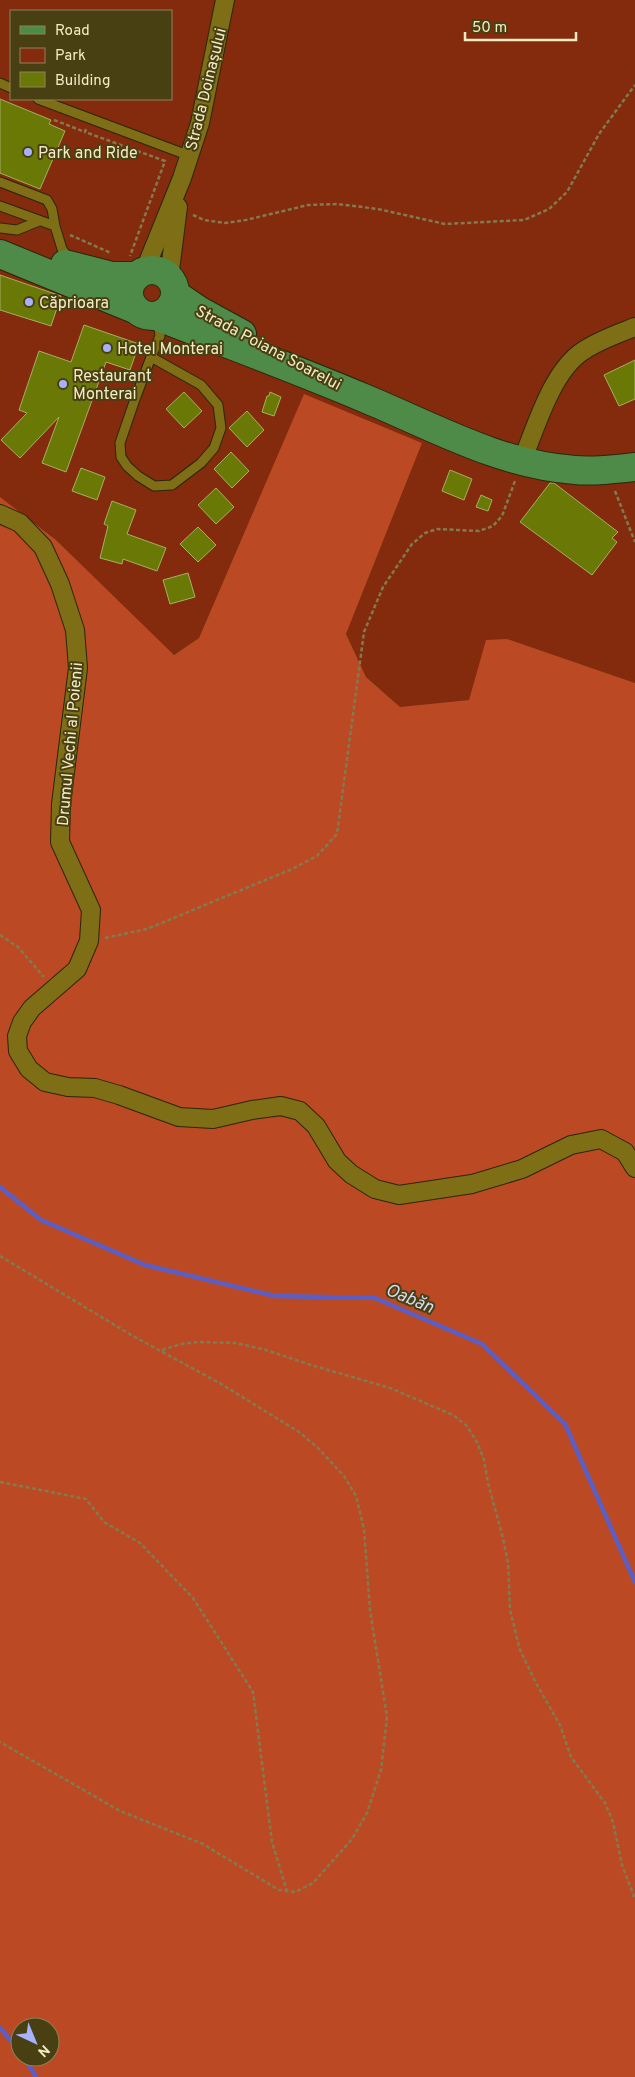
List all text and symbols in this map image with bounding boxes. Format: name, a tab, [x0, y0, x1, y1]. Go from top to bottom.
legend	[10, 10, 172, 100]
scale bar	[465, 10, 576, 42]
text: 50 m	[472, 19, 507, 38]
text: Road	[55, 22, 90, 41]
street label: Strada Doinașului	[182, 26, 232, 153]
text: Park	[55, 47, 86, 66]
text: Building	[55, 72, 110, 91]
place label: Park and Ride	[38, 144, 138, 164]
marker: Park and Ride	[22, 146, 34, 158]
place label: Căprioara	[39, 294, 109, 314]
marker: Căprioara	[23, 296, 35, 308]
street label: Strada Poiana Soarelui	[192, 302, 344, 396]
place label: Hotel Monterai	[117, 340, 223, 360]
marker: Hotel Monterai	[101, 342, 113, 354]
place label: Restaurant Monterai	[73, 367, 152, 405]
marker: Restaurant Monterai	[57, 378, 69, 390]
street label: Drumul Vechi al Poienii	[54, 662, 88, 827]
water label: Oabăn	[382, 1279, 437, 1320]
north arrow	[10, 2017, 60, 2067]
text: N	[33, 2041, 53, 2060]

